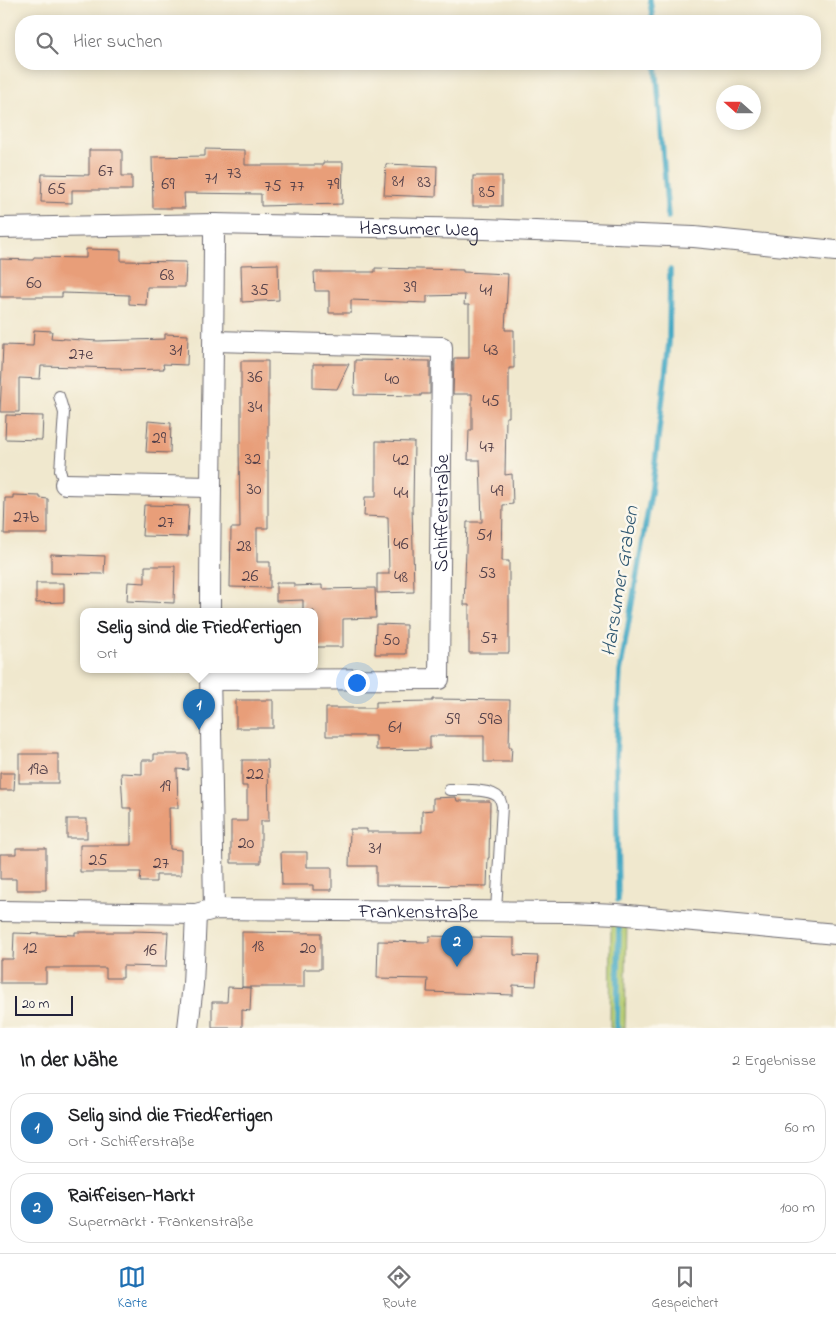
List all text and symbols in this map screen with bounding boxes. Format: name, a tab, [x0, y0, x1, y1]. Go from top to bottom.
search box	[15, 15, 821, 70]
icon: search	[33, 29, 61, 57]
text: Hier suchen	[73, 29, 162, 56]
north arrow	[716, 85, 761, 130]
house number: 67	[98, 159, 114, 185]
house number: 73	[227, 161, 241, 187]
house number: 71	[204, 166, 218, 192]
house number: 81	[392, 169, 405, 195]
house number: 83	[417, 170, 431, 196]
house number: 69	[161, 172, 175, 198]
house number: 79	[327, 172, 340, 198]
house number: 75	[264, 174, 282, 200]
house number: 77	[290, 174, 305, 200]
house number: 65	[48, 177, 66, 203]
house number: 85	[478, 180, 496, 206]
street label: Harsumer Weg	[359, 215, 479, 247]
house number: 68	[160, 263, 175, 289]
house number: 60	[26, 271, 42, 297]
house number: 39	[404, 275, 417, 301]
house number: 35	[251, 278, 269, 304]
house number: 41	[479, 278, 493, 304]
house number: 31	[169, 338, 183, 364]
house number: 43	[484, 338, 498, 364]
house number: 27e	[69, 342, 94, 368]
house number: 36	[247, 365, 263, 391]
house number: 40	[384, 367, 400, 393]
house number: 45	[482, 389, 500, 415]
house number: 34	[248, 395, 263, 421]
house number: 29	[152, 426, 167, 452]
house number: 47	[480, 435, 495, 461]
house number: 32	[245, 447, 261, 473]
house number: 42	[393, 448, 409, 474]
street label: Schifferstraße	[428, 454, 458, 572]
house number: 30	[246, 477, 262, 503]
house number: 49	[491, 479, 504, 505]
house number: 44	[394, 481, 409, 507]
water label: Harsumer Graben	[594, 503, 648, 659]
house number: 27b	[13, 505, 39, 531]
house number: 27	[158, 510, 175, 536]
house number: 51	[476, 523, 492, 549]
house number: 46	[393, 532, 409, 558]
house number: 28	[236, 534, 252, 560]
house number: 53	[478, 561, 496, 587]
house number: 26	[242, 564, 259, 590]
house number: 48	[394, 565, 408, 591]
popup	[80, 608, 318, 673]
text: Selig sind die Friedfertigen	[97, 615, 301, 642]
house number: 57	[480, 626, 498, 652]
house number: 50	[382, 628, 400, 654]
text: Ort	[97, 642, 118, 666]
your location	[344, 670, 370, 696]
pin: 1	[183, 689, 215, 730]
house number: 59	[444, 707, 460, 733]
house number: 59a	[477, 707, 503, 733]
house number: 61	[388, 715, 402, 741]
house number: 19a	[28, 757, 48, 783]
house number: 22	[246, 762, 264, 788]
house number: 19	[159, 774, 171, 800]
house number: 20	[238, 831, 255, 857]
house number: 31	[368, 836, 382, 862]
house number: 25	[88, 848, 108, 874]
house number: 27	[153, 851, 170, 877]
street label: Frankenstraße	[358, 898, 478, 928]
pin: 2	[441, 926, 473, 967]
house number: 18	[252, 934, 264, 960]
house number: 12	[23, 936, 37, 962]
house number: 20	[300, 936, 317, 962]
house number: 16	[143, 938, 157, 964]
scale bar	[15, 993, 72, 1016]
text: 20 m	[22, 994, 49, 1015]
text: In der Nähe	[20, 1046, 118, 1076]
text: 2 Ergebnisse	[732, 1049, 816, 1073]
text: Selig sind die Friedfertigen	[68, 1103, 273, 1130]
text: 1	[34, 1116, 40, 1140]
text: 60 m	[785, 1116, 815, 1140]
text: Ort · Schifferstraße	[68, 1130, 194, 1154]
text: Raiffeisen-Markt	[68, 1183, 195, 1210]
text: 2	[33, 1196, 41, 1220]
text: 100 m	[780, 1196, 815, 1220]
text: Supermarkt · Frankenstraße	[68, 1210, 253, 1234]
tab: Karte	[118, 1263, 147, 1314]
tab: Route	[382, 1263, 416, 1314]
tab: Gespeichert	[652, 1263, 718, 1314]

